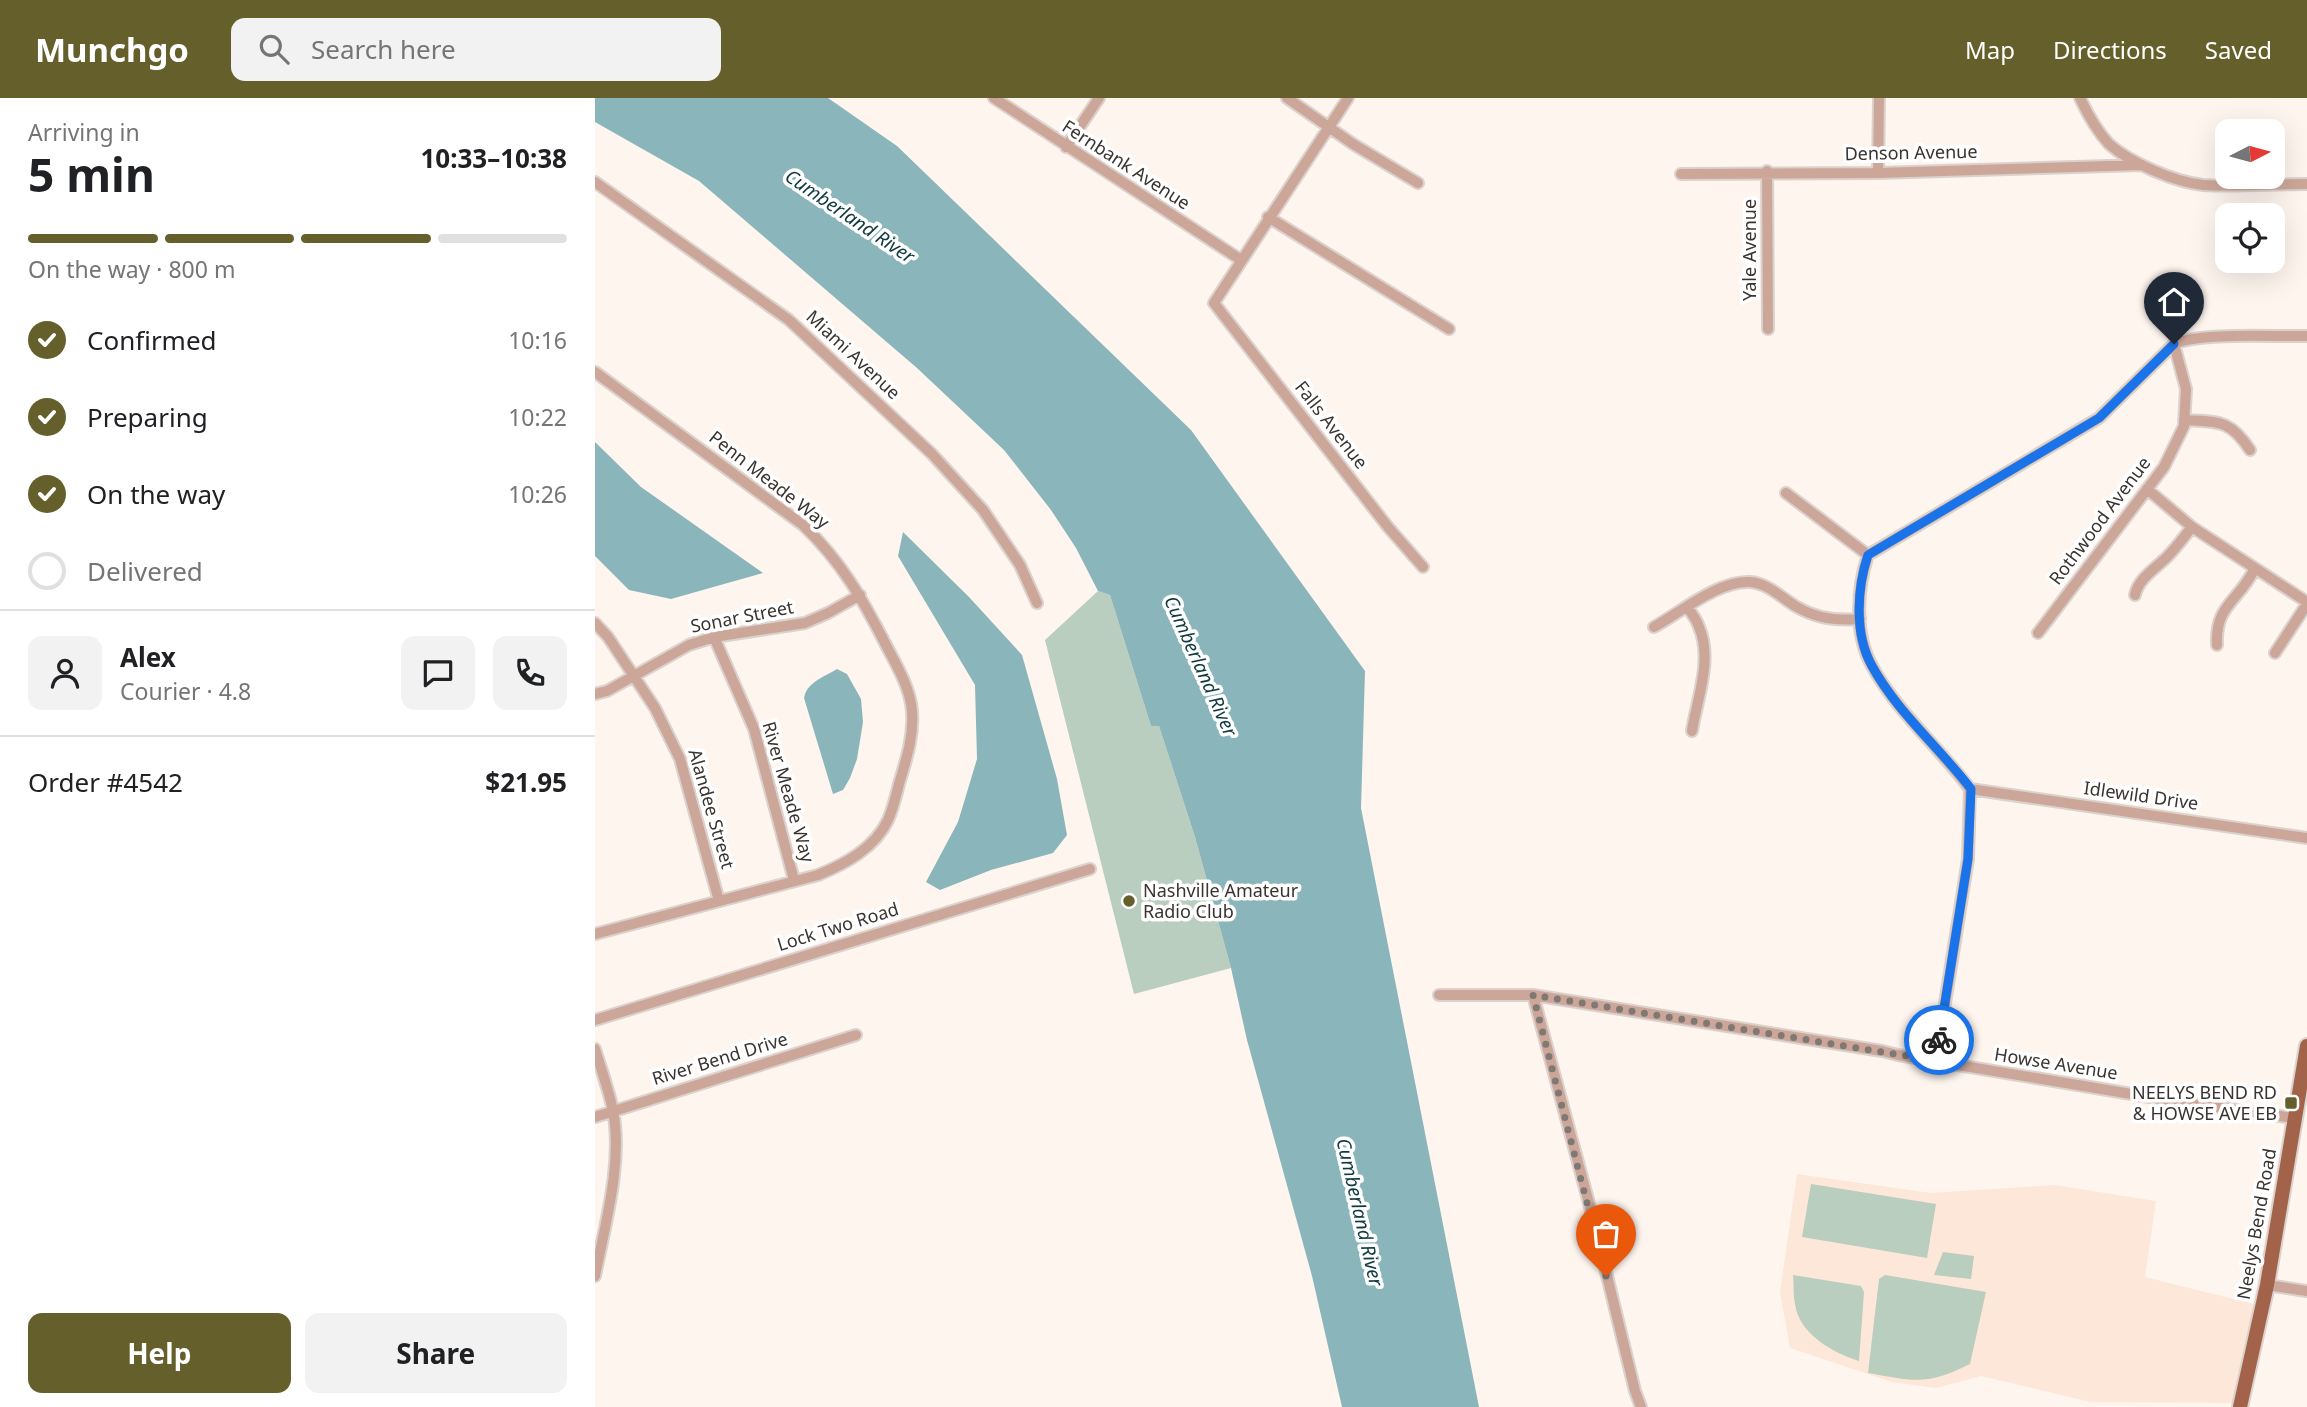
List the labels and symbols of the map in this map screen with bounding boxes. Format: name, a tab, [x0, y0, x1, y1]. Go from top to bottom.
street label: Fernbank Avenue	[1058, 114, 1195, 214]
north arrow	[2215, 119, 2285, 189]
street label: Denson Avenue	[1844, 139, 1978, 165]
water label: Cumberland River	[780, 163, 921, 270]
street label: Yale Avenue	[1737, 199, 1761, 301]
pin	[2144, 272, 2204, 344]
street label: Miami Avenue	[801, 304, 906, 404]
street label: Falls Avenue	[1290, 376, 1374, 473]
street label: Penn Meade Way	[705, 425, 835, 534]
street label: Rothwood Avenue	[2043, 451, 2155, 589]
water label: Cumberland River	[1158, 592, 1244, 742]
street label: Sonar Street	[688, 594, 796, 638]
street label: River Meade Way	[757, 719, 821, 866]
street label: Alandee Street	[683, 746, 741, 872]
street label: Idlewild Drive	[2082, 775, 2200, 815]
place label: Nashville Amateur Radio Club	[1143, 878, 1299, 923]
marker: Nashville Amateur Radio Club	[1121, 893, 1137, 909]
street label: Lock Two Road	[774, 896, 901, 956]
courier	[1904, 1005, 1974, 1075]
street label: River Bend Drive	[649, 1026, 790, 1090]
street label: Howse Avenue	[1993, 1041, 2120, 1085]
place label: NEELYS BEND RD & HOWSE AVE EB	[2132, 1080, 2277, 1125]
marker: NEELYS BEND RD & HOWSE AVE EB	[2283, 1095, 2299, 1111]
water label: Cumberland River	[1330, 1135, 1390, 1290]
street label: Neelys Bend Road	[2231, 1146, 2281, 1301]
pin	[1576, 1204, 1636, 1276]

